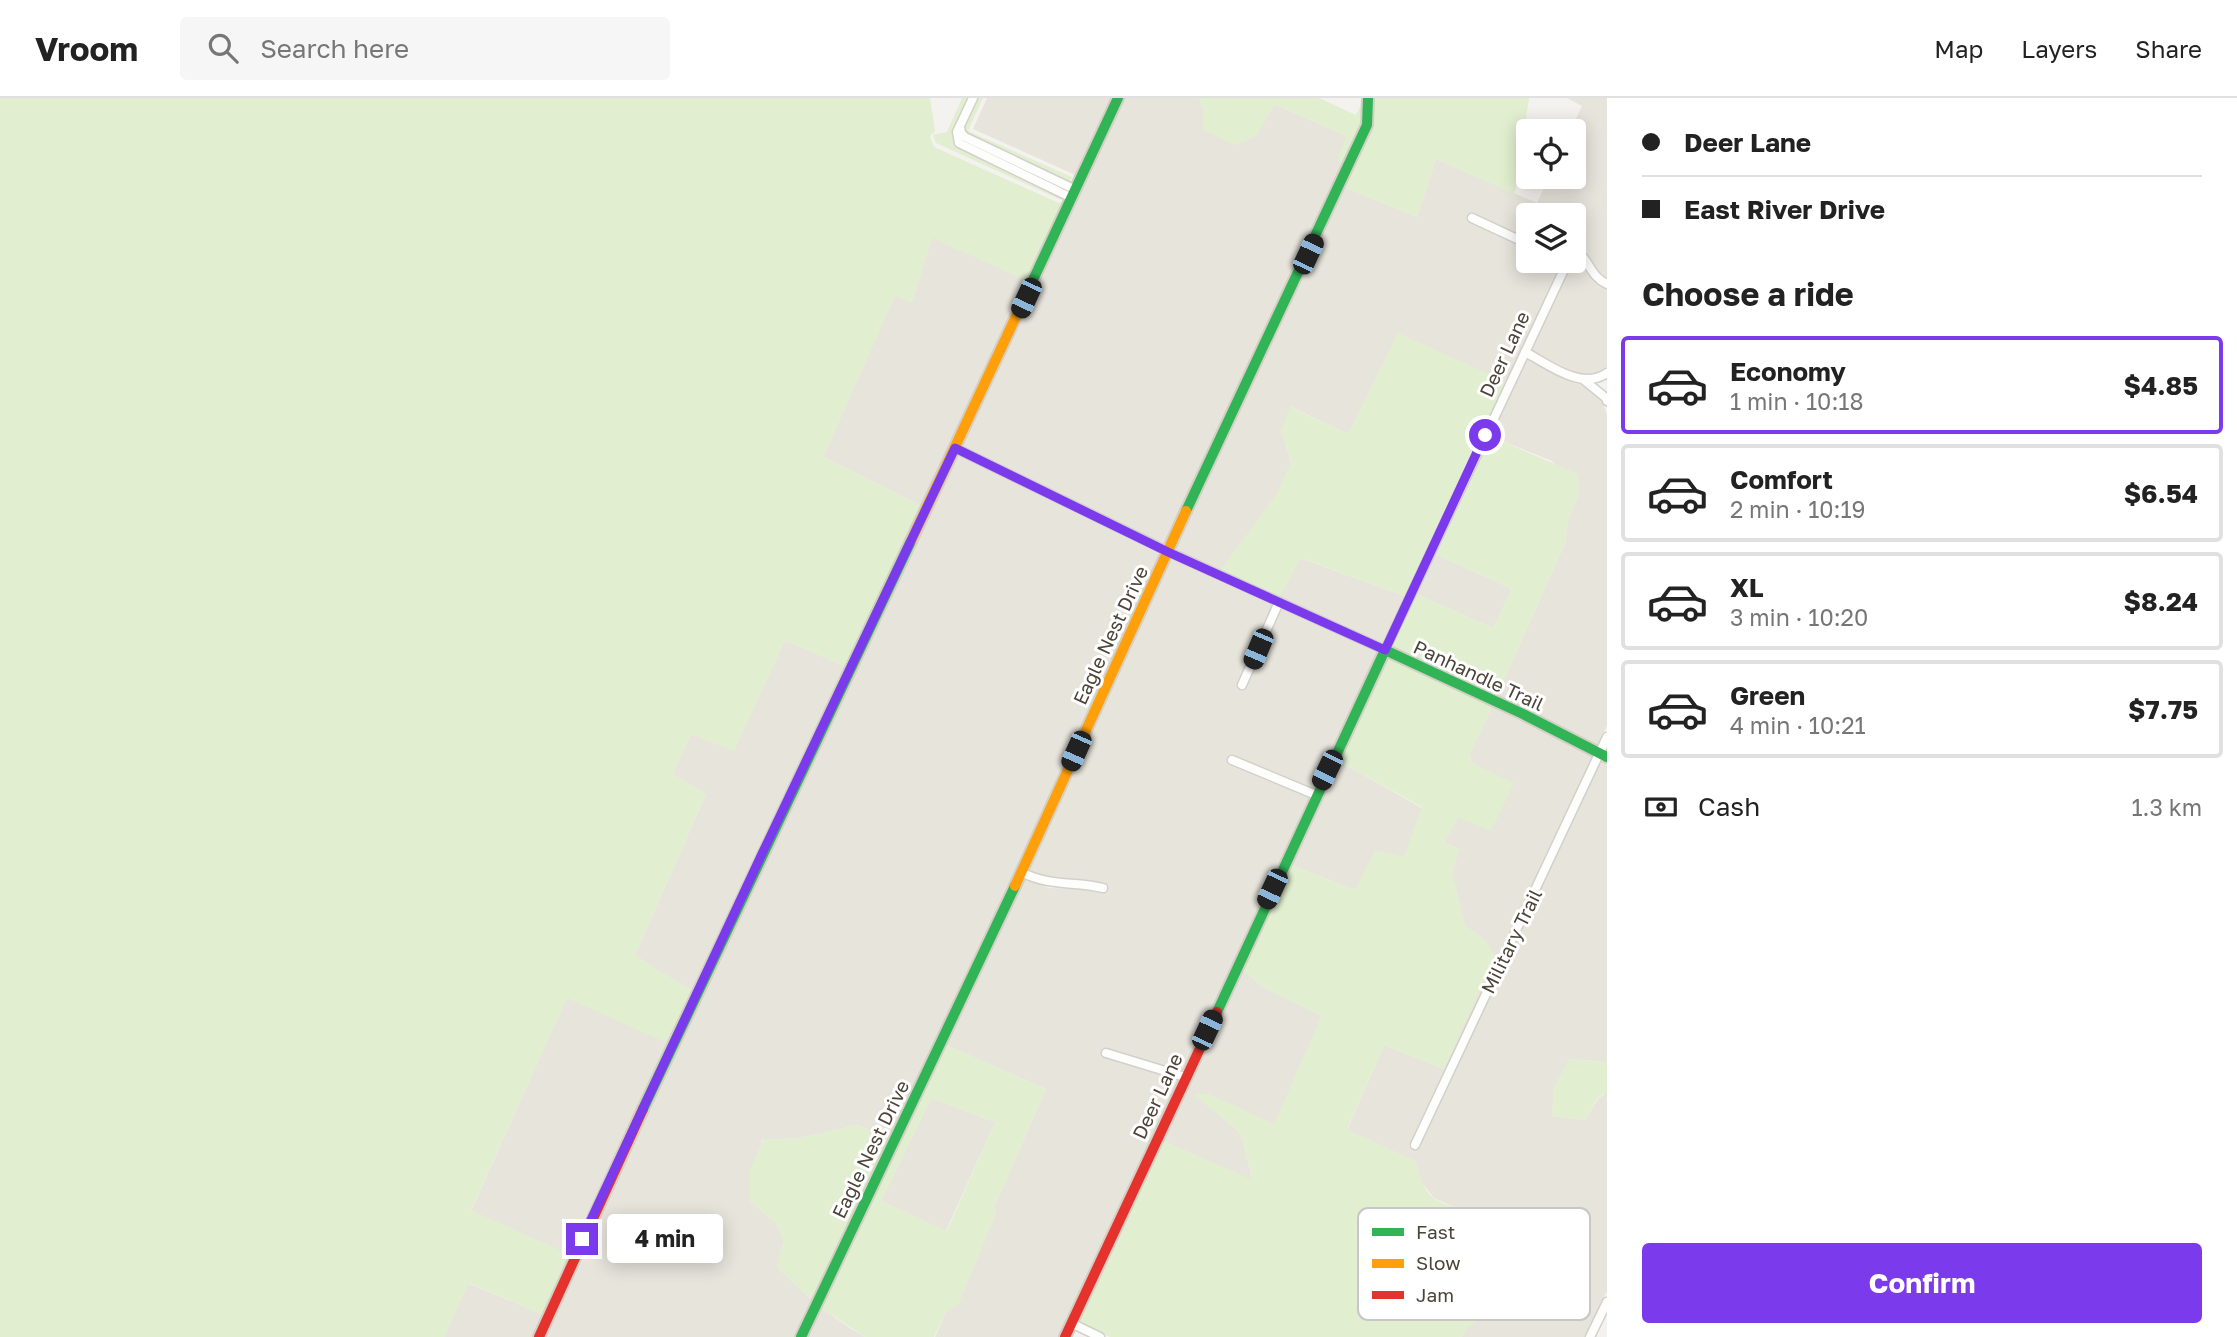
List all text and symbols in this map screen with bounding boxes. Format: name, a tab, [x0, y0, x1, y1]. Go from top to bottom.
search box	[180, 17, 670, 80]
text: Vroom	[35, 29, 138, 68]
icon: search	[204, 29, 242, 67]
text: Search here	[260, 33, 409, 64]
text: Map	[1934, 34, 1983, 63]
text: Layers	[2021, 34, 2097, 63]
text: Share	[2135, 34, 2202, 63]
map controls	[1516, 119, 1586, 273]
button: locate	[1516, 119, 1586, 189]
text: Deer Lane	[1684, 127, 1811, 158]
text: East River Drive	[1684, 194, 1885, 225]
button: layers	[1516, 203, 1586, 273]
car	[1290, 231, 1327, 277]
car	[1008, 275, 1045, 321]
text: Choose a ride	[1642, 275, 1854, 313]
street label: Deer Lane	[1474, 307, 1534, 401]
icon: car	[1646, 354, 1709, 417]
text: Economy	[1730, 356, 1846, 387]
text: $4.85	[2124, 370, 2198, 401]
text: 1 min · 10:18	[1730, 387, 1863, 415]
route start	[1469, 419, 1501, 451]
icon: car	[1646, 462, 1709, 525]
text: Comfort	[1730, 464, 1833, 495]
text: $6.54	[2124, 478, 2198, 509]
text: 2 min · 10:19	[1730, 495, 1866, 523]
street label: Eagle Nest Drive	[1068, 562, 1152, 708]
icon: car	[1646, 570, 1709, 633]
text: XL	[1730, 572, 1764, 603]
text: $8.24	[2124, 586, 2198, 617]
text: 3 min · 10:20	[1730, 603, 1868, 631]
car	[1241, 626, 1276, 672]
street label: Panhandle Trail	[1410, 635, 1548, 715]
icon: car	[1646, 678, 1709, 741]
text: Green	[1730, 680, 1805, 711]
text: $7.75	[2128, 694, 2198, 725]
text: 4 min · 10:21	[1730, 711, 1866, 739]
car	[1058, 728, 1095, 774]
car	[1309, 747, 1346, 793]
icon: cash	[1642, 788, 1680, 826]
text: Cash	[1698, 791, 1760, 822]
text: 1.3 km	[2131, 793, 2202, 821]
car	[1254, 866, 1291, 912]
street label: Military Trail	[1476, 885, 1546, 997]
car	[1189, 1007, 1226, 1053]
street label: Deer Lane	[1127, 1049, 1187, 1143]
street label: Eagle Nest Drive	[827, 1076, 913, 1222]
legend	[1358, 1208, 1590, 1320]
callout: 4 min	[606, 1214, 722, 1264]
text: Fast	[1416, 1220, 1455, 1243]
route end	[566, 1223, 598, 1255]
text: 4 min	[635, 1224, 695, 1252]
button: Confirm	[1642, 1243, 2202, 1323]
text: Slow	[1416, 1251, 1461, 1274]
text: Jam	[1416, 1283, 1454, 1306]

